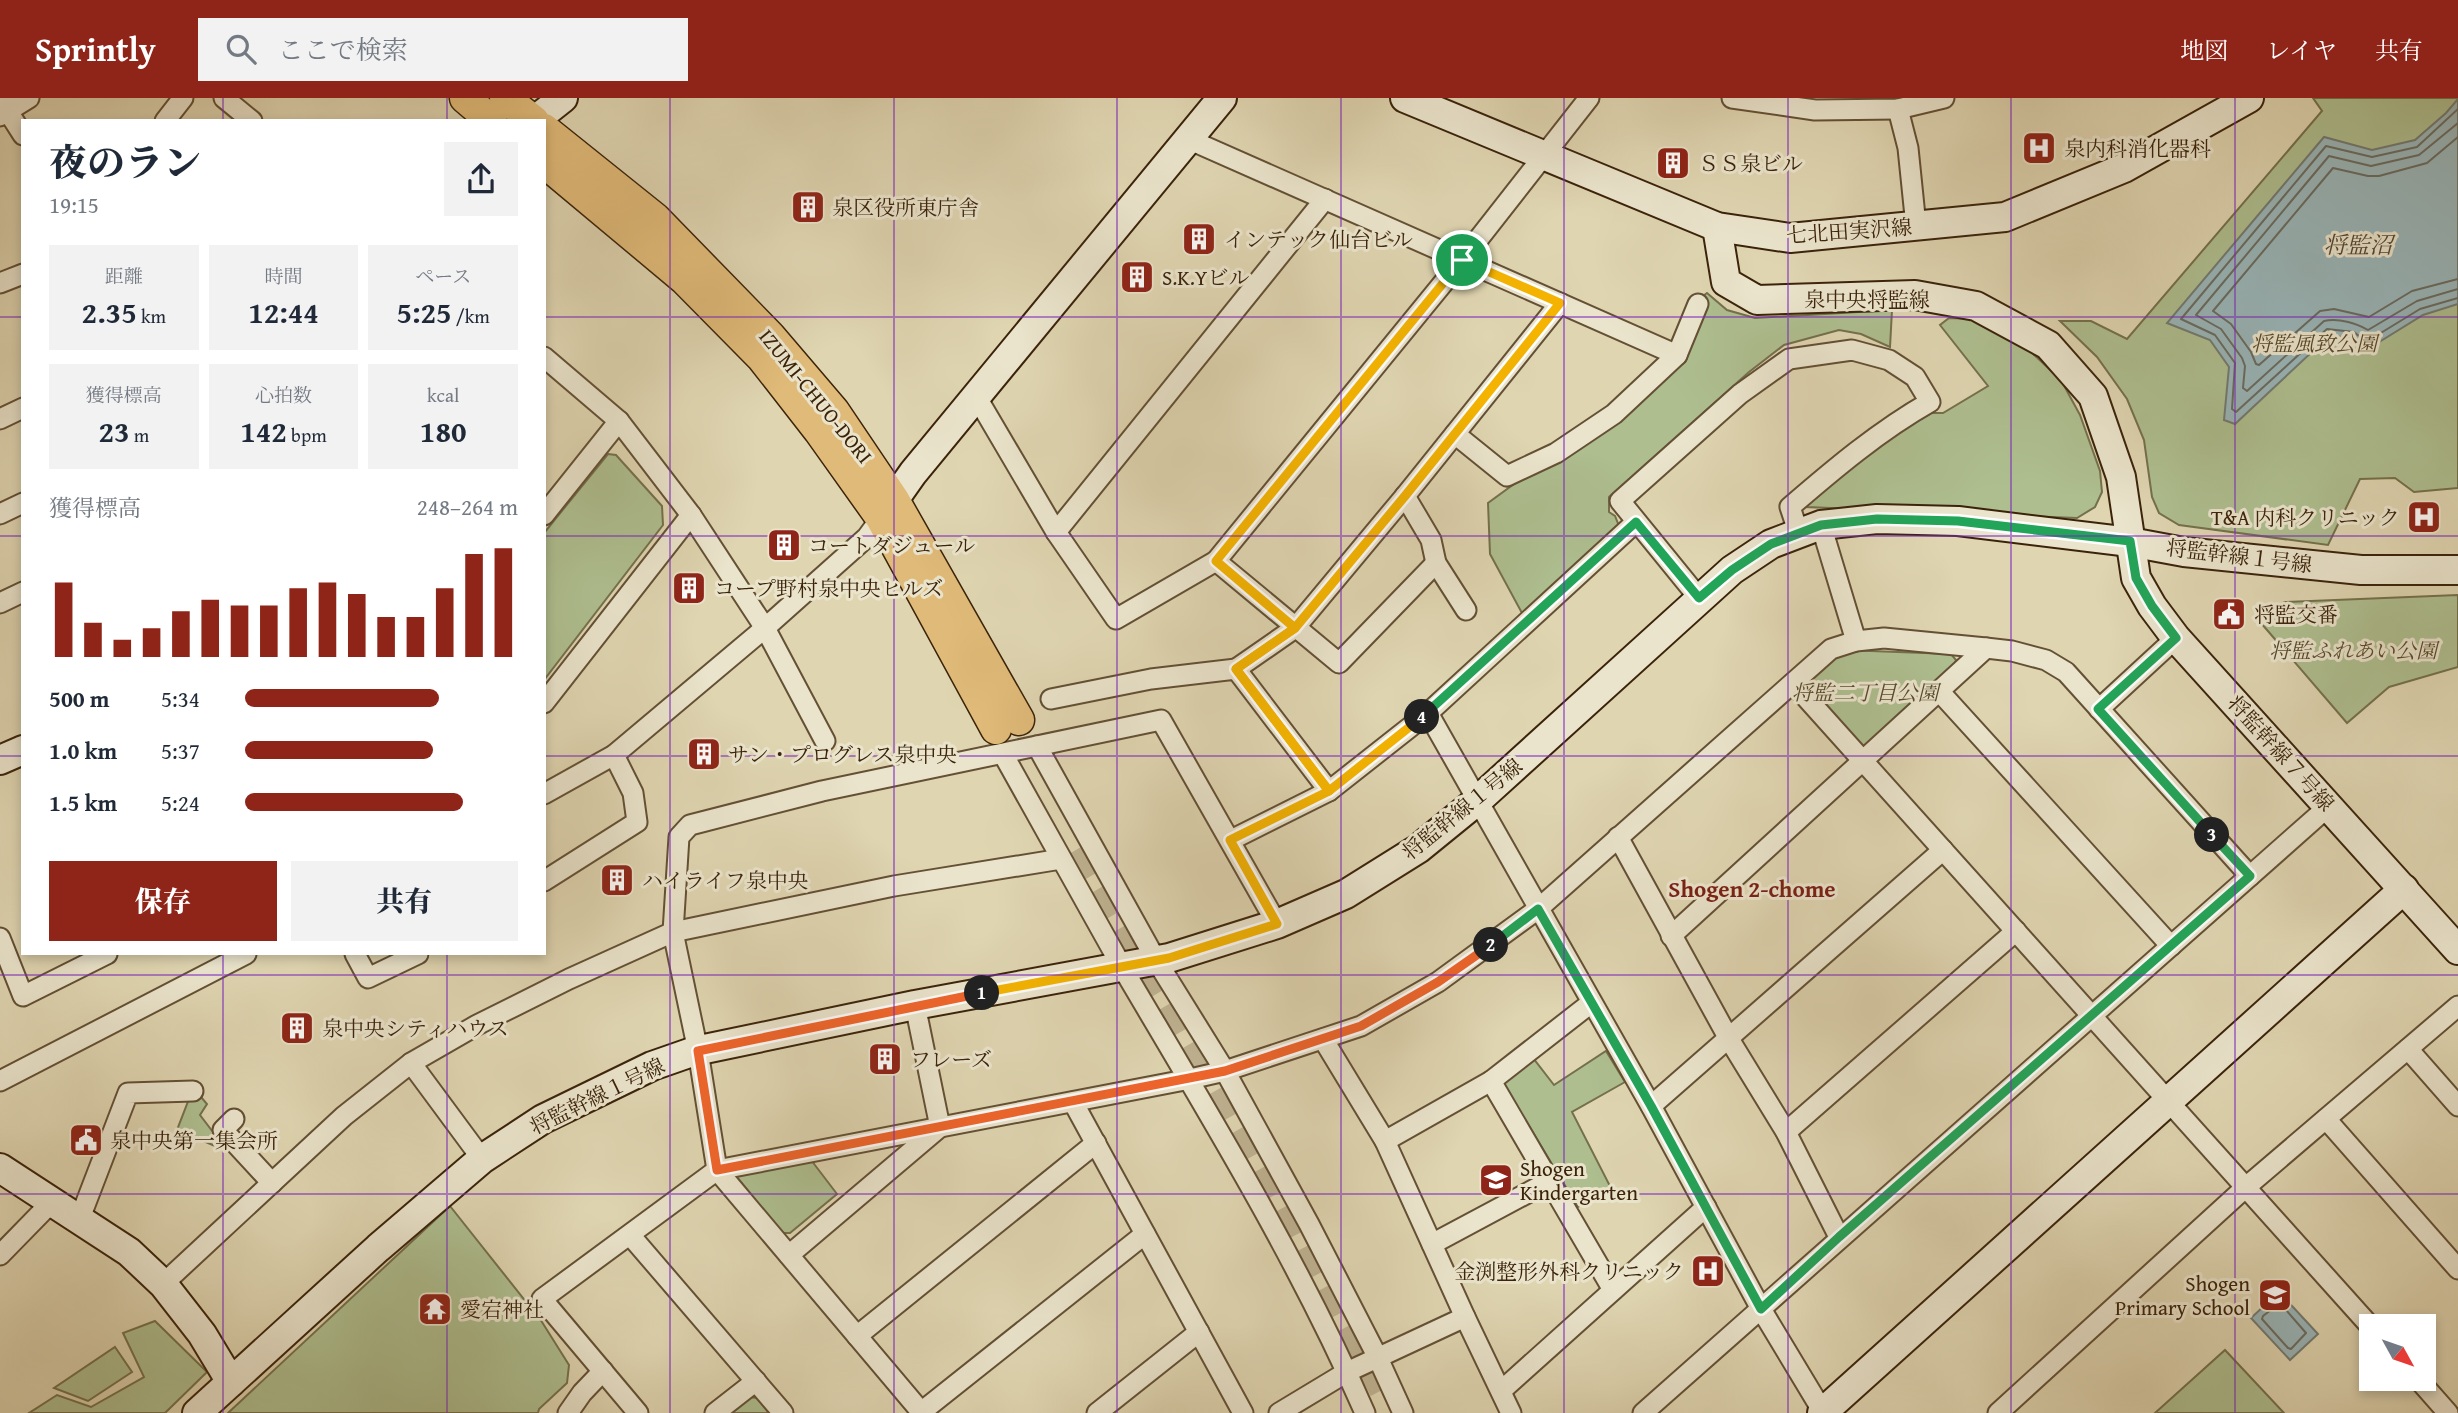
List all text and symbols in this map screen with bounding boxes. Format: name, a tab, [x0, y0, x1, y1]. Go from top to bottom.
search box	[198, 18, 688, 81]
text: Sprintly	[35, 25, 156, 73]
icon: search	[222, 30, 260, 68]
text: ここで検索	[278, 30, 408, 69]
text: 地図	[2180, 33, 2228, 68]
text: レイヤ	[2266, 33, 2337, 68]
text: 共有	[2375, 33, 2423, 68]
hospital icon: 泉内科消化器科	[2020, 129, 2058, 167]
place label: 泉内科消化器科	[2064, 133, 2211, 164]
text: 夜のラン	[49, 134, 201, 190]
button: share	[444, 142, 518, 216]
building icon: ＳＳ泉ビル	[1654, 144, 1692, 182]
place label: ＳＳ泉ビル	[1698, 148, 1803, 179]
text: 19:15	[49, 188, 99, 221]
building icon: 泉区役所東庁舎	[789, 188, 827, 226]
place label: 泉区役所東庁舎	[832, 192, 979, 223]
street label: 七北田実沢線	[1785, 211, 1913, 251]
building icon: インテック仙台ビル	[1180, 220, 1218, 258]
place label: インテック仙台ビル	[1224, 224, 1413, 255]
water label: 将監沼	[2324, 228, 2397, 261]
pin	[1432, 230, 1492, 290]
icon: arrive	[1443, 241, 1481, 279]
building icon: S.K.Yビル	[1118, 258, 1156, 296]
text: 距離	[105, 262, 143, 290]
text: 時間	[264, 262, 303, 290]
text: ペース	[415, 262, 471, 290]
place label: S.K.Yビル	[1162, 262, 1250, 293]
street label: 泉中央将監線	[1804, 284, 1930, 315]
text: 2.35	[82, 290, 137, 334]
text: 12:44	[248, 290, 319, 334]
text: 5:25	[396, 290, 452, 334]
text: km	[137, 302, 166, 330]
text: /km	[452, 302, 490, 330]
street label: IZUMI-CHUO-DORI	[752, 322, 880, 470]
park label: 将監風致公園	[2251, 328, 2380, 359]
text: 獲得標高	[86, 381, 162, 409]
text: 心拍数	[255, 381, 312, 409]
text: kcal	[427, 381, 459, 409]
text: 23	[98, 409, 130, 453]
text: 142	[240, 409, 287, 453]
text: 180	[420, 409, 466, 453]
text: m	[130, 421, 149, 449]
text: bpm	[287, 421, 327, 449]
text: 248–264 m	[417, 490, 518, 523]
text: 獲得標高	[49, 491, 141, 524]
hospital icon: T&A 内科クリニック	[2405, 498, 2443, 536]
place label: T&A 内科クリニック	[2211, 502, 2400, 533]
building icon: コートダジュール	[765, 526, 803, 564]
place label: コートダジュール	[808, 530, 975, 561]
street label: 将監幹線１号線	[2164, 532, 2314, 580]
building icon: コープ野村泉中央ヒルズ	[670, 569, 708, 607]
place label: コープ野村泉中央ヒルズ	[714, 573, 943, 604]
public building icon: 将監交番	[2210, 595, 2248, 633]
place label: 将監交番	[2254, 599, 2338, 630]
park label: 将監ふれあい公園	[2269, 635, 2440, 666]
park label: 将監二丁目公園	[1792, 677, 1941, 708]
text: 500 m	[49, 682, 110, 715]
text: 5:34	[161, 682, 200, 715]
street label: 将監幹線７号線	[2220, 688, 2342, 818]
pin: 4	[1404, 700, 1440, 734]
text: 4	[1417, 702, 1426, 730]
text: 1.0 km	[49, 734, 117, 767]
text: 5:37	[161, 734, 200, 767]
building icon: サン・プログレス泉中央	[685, 735, 723, 773]
place label: サン・プログレス泉中央	[728, 739, 957, 770]
street label: 将監幹線１号線	[1395, 751, 1529, 867]
text: 1.5 km	[49, 786, 117, 819]
text: 5:24	[161, 786, 200, 819]
pin: 3	[2194, 818, 2230, 852]
text: 3	[2207, 820, 2216, 848]
button: 保存	[49, 861, 277, 941]
button: 共有	[291, 861, 518, 941]
building icon: ハイライフ泉中央	[598, 861, 636, 899]
place label: ハイライフ泉中央	[642, 865, 809, 896]
district label: Shogen 2-chome	[1668, 872, 1836, 905]
pin: 2	[1474, 928, 1508, 962]
text: 2	[1486, 930, 1495, 958]
pin: 1	[964, 976, 1000, 1010]
text: 1	[977, 978, 986, 1006]
building icon: 泉中央シティハウス	[278, 1009, 316, 1047]
place label: 泉中央シティハウス	[322, 1013, 509, 1044]
building icon: フレーズ	[866, 1040, 904, 1078]
place label: フレーズ	[910, 1044, 992, 1075]
street label: 将監幹線１号線	[524, 1050, 670, 1142]
public building icon: 泉中央第一集会所	[67, 1121, 105, 1159]
place label: 泉中央第一集会所	[110, 1125, 278, 1156]
place label: Shogen Kindergarten	[1520, 1153, 1638, 1208]
school or university icon: Shogen Kindergarten	[1477, 1161, 1515, 1199]
hospital icon: 金渕整形外科クリニック	[1689, 1252, 1727, 1290]
place label: 金渕整形外科クリニック	[1454, 1256, 1684, 1287]
place label: Shogen Primary School	[2115, 1268, 2250, 1323]
school or university icon: Shogen Primary School	[2256, 1276, 2294, 1314]
temple icon: 愛宕神社	[416, 1290, 454, 1328]
place label: 愛宕神社	[460, 1294, 544, 1325]
north arrow	[2359, 1314, 2436, 1391]
map controls	[2359, 1314, 2436, 1391]

